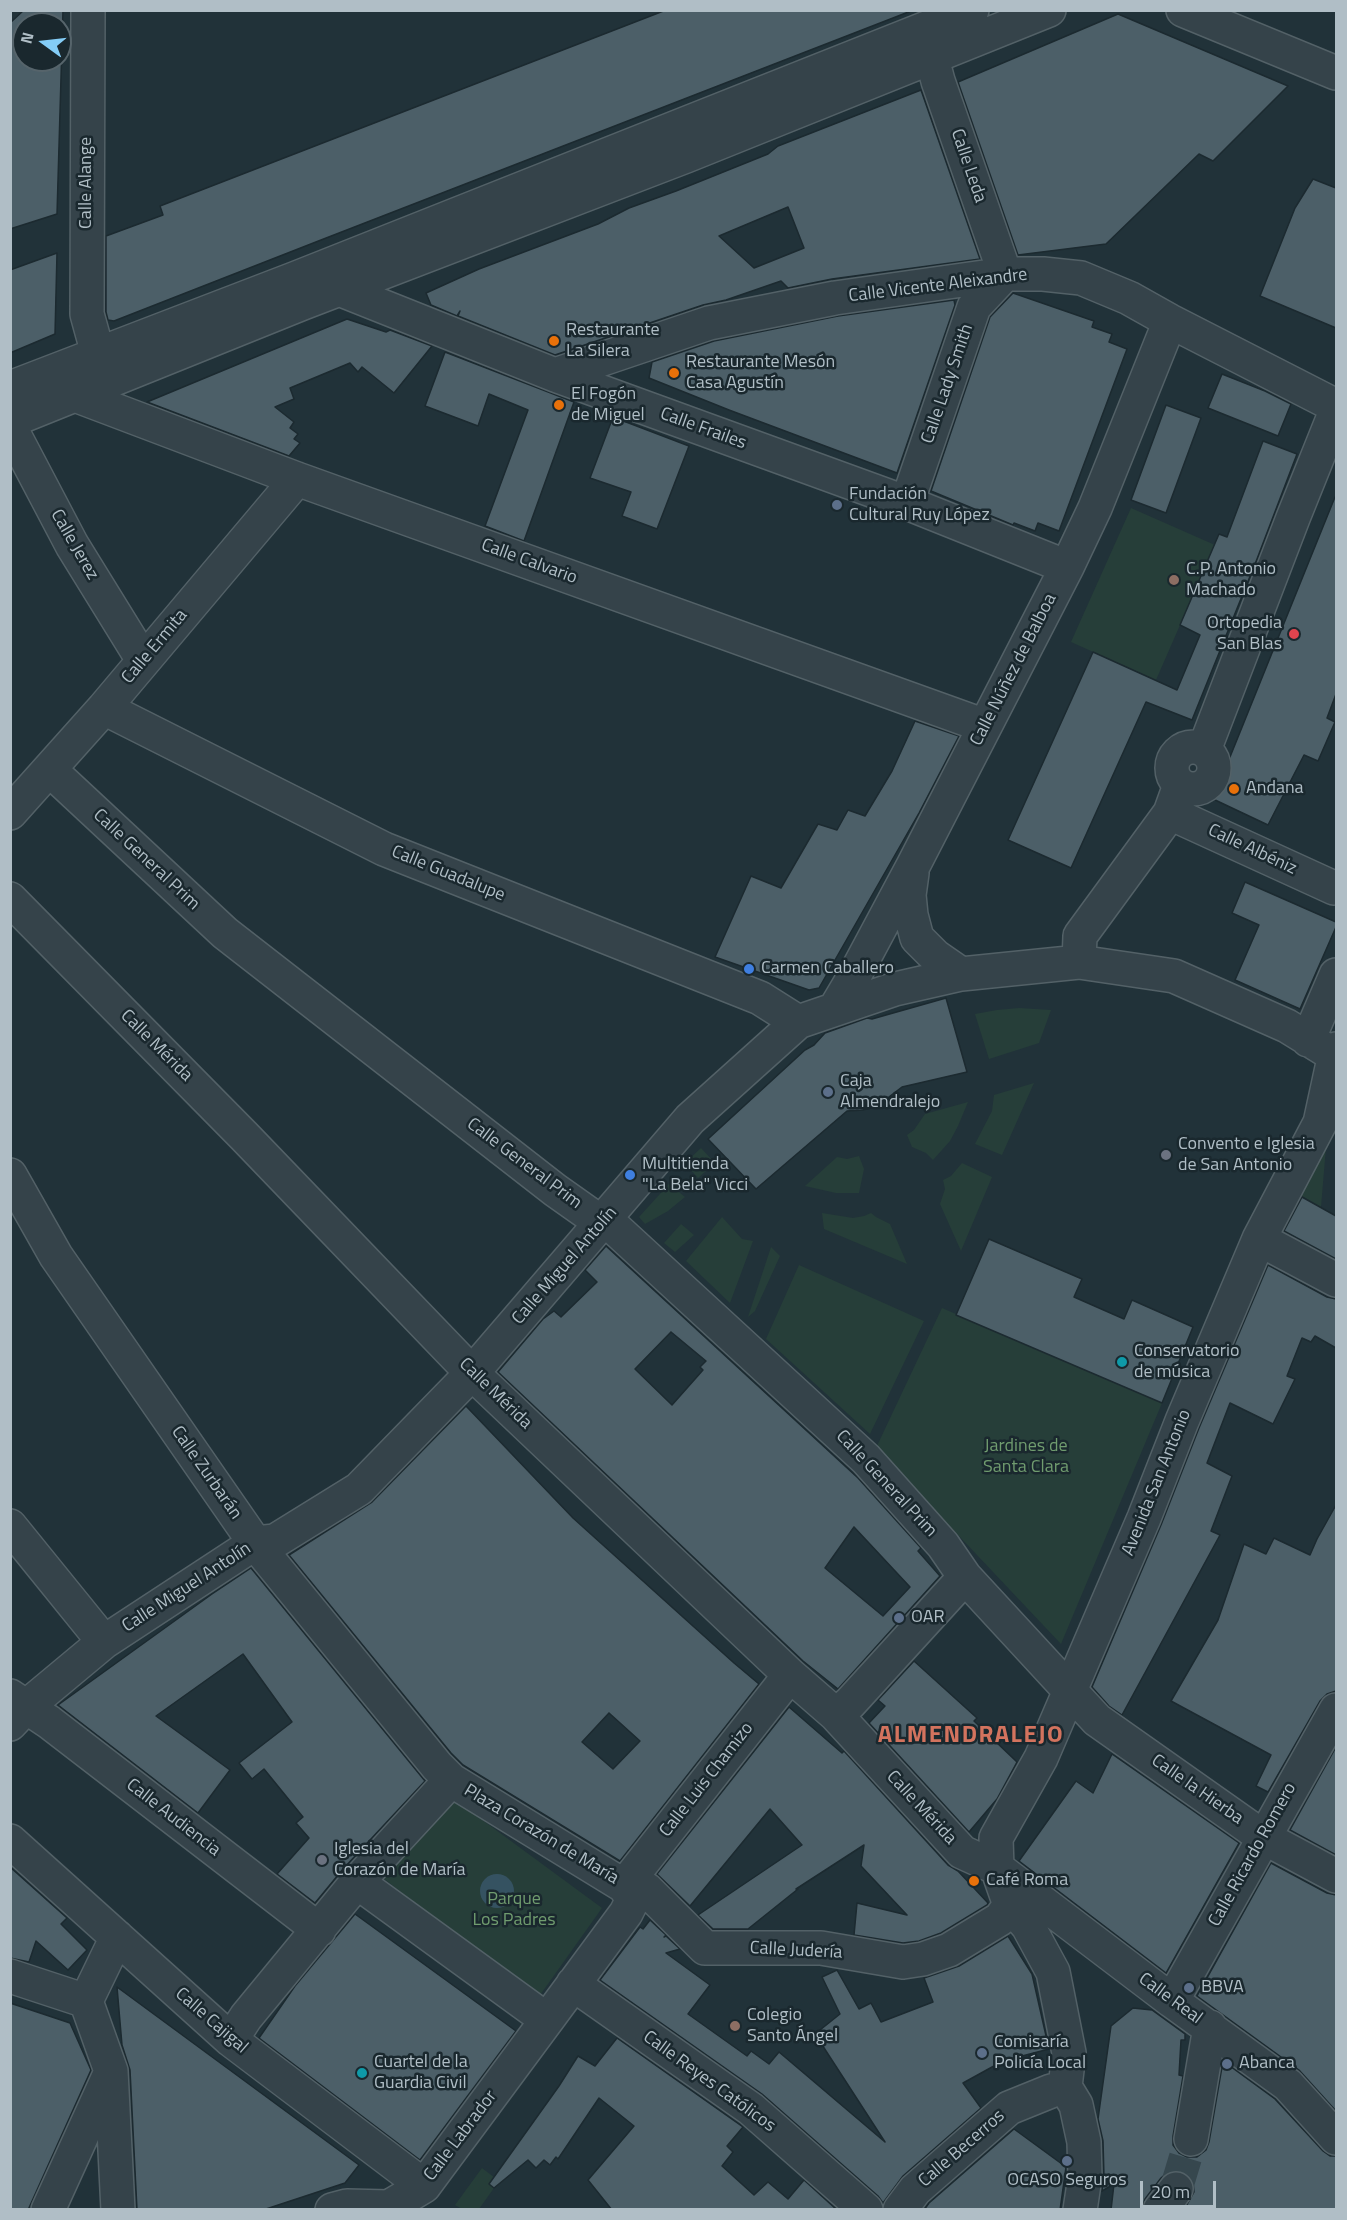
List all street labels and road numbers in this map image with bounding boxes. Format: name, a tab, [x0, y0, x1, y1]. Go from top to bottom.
street label: Calle Leda	[945, 126, 991, 206]
street label: Calle Alange	[76, 137, 98, 229]
street label: Calle Vicente Aleixandre	[847, 264, 1029, 308]
street label: Calle Lady Smith	[917, 322, 979, 446]
street label: Calle Frailes	[657, 403, 749, 455]
street label: Calle Jerez	[45, 506, 103, 584]
street label: Calle Calvario	[478, 535, 580, 589]
street label: Calle Núñez de Balboa	[966, 590, 1062, 750]
street label: Calle Ermita	[118, 605, 192, 689]
street label: Calle General Prim	[88, 805, 204, 915]
street label: Calle Albéniz	[1204, 820, 1300, 880]
street label: Calle Guadalupe	[388, 841, 508, 907]
street label: Calle Mérida	[115, 1005, 197, 1087]
street label: Calle General Prim	[462, 1114, 586, 1214]
street label: Calle Miguel Antolín	[508, 1203, 622, 1329]
street label: Calle Mérida	[454, 1354, 536, 1434]
street label: Avenida San Antonio	[1118, 1407, 1196, 1559]
street label: Calle Zurbarán	[166, 1422, 246, 1524]
street label: Calle General Prim	[831, 1426, 941, 1542]
street label: Calle Miguel Antolín	[119, 1538, 255, 1638]
street label: Calle Luis Chamizo	[656, 1718, 758, 1842]
street label: Calle la Hierba	[1147, 1750, 1247, 1830]
street label: Calle Mérida	[881, 1767, 961, 1849]
street label: Calle Audiencia	[122, 1775, 224, 1861]
street label: Calle Ricardo Romero	[1204, 1779, 1302, 1931]
street label: Plaza Corazón de María	[460, 1780, 622, 1890]
street label: Calle Judería	[749, 1938, 843, 1964]
street label: Calle Real	[1134, 1969, 1206, 2029]
street label: Calle Cajigal	[170, 1984, 252, 2058]
street label: Calle Reyes Católicos	[639, 2027, 779, 2137]
street label: Calle Labrador	[420, 2086, 502, 2186]
street label: Calle Becerros	[914, 2106, 1010, 2192]

